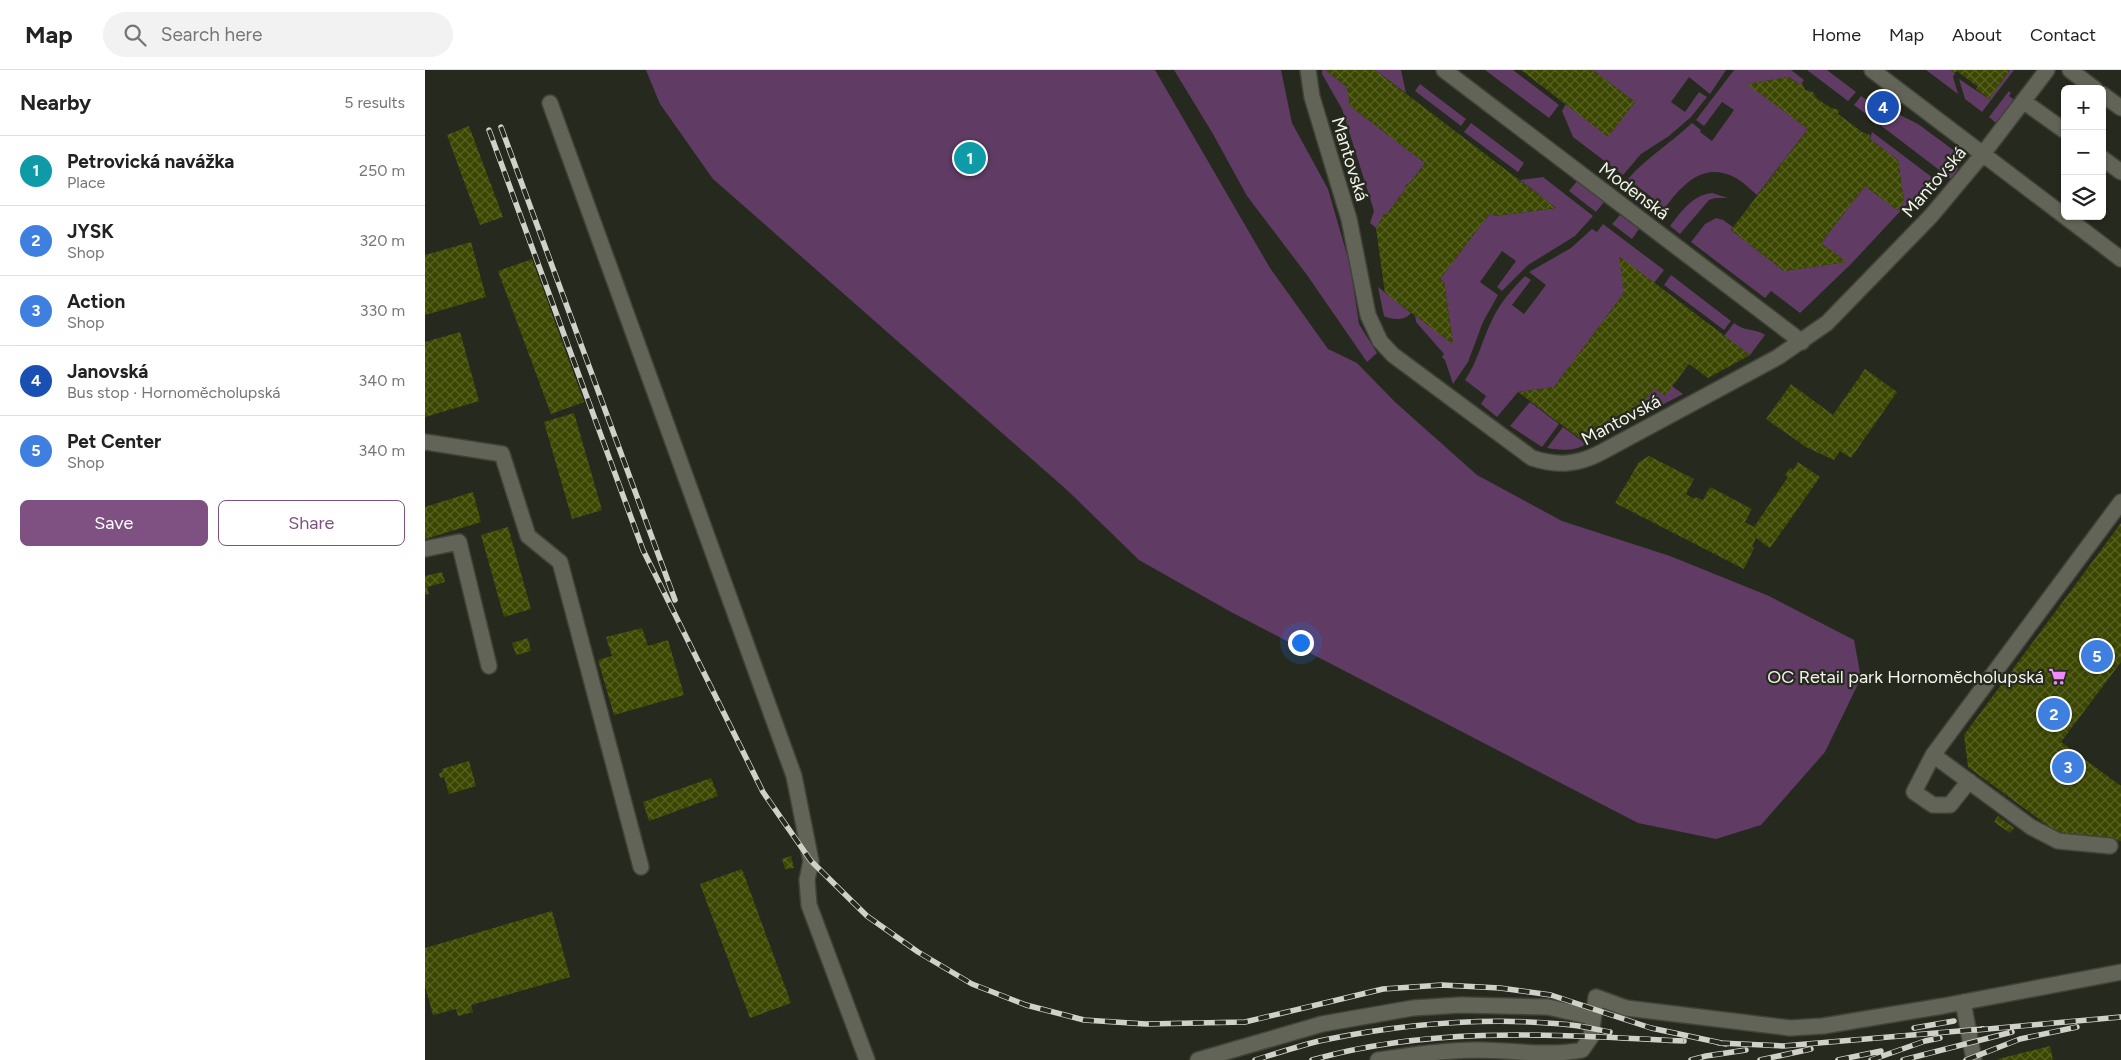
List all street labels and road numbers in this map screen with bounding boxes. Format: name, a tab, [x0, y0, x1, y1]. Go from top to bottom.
street label: Mantovská	[1327, 114, 1373, 204]
street label: Mantovská	[1897, 142, 1971, 222]
street label: Modenská	[1595, 157, 1673, 225]
street label: Mantovská	[1577, 390, 1665, 450]

